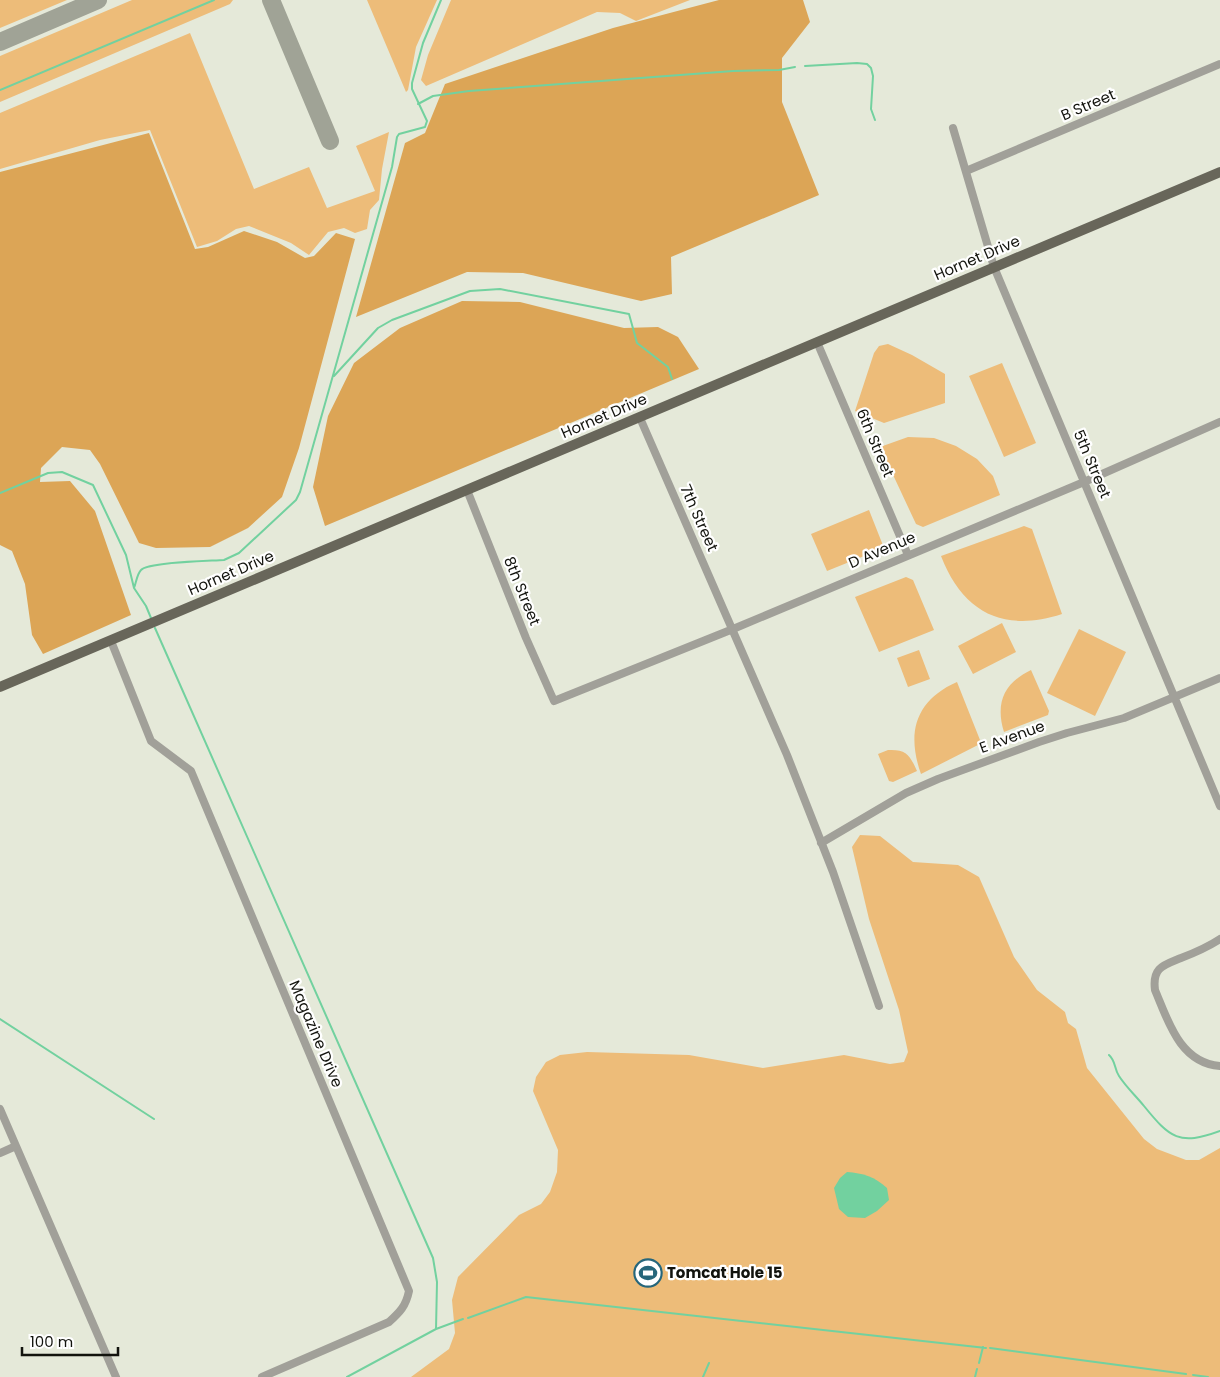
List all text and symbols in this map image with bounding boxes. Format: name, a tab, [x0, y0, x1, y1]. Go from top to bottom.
street label: B Street	[1057, 84, 1118, 125]
street label: Hornet Drive	[931, 230, 1023, 285]
street label: Hornet Drive	[558, 388, 650, 443]
street label: 6th Street	[852, 405, 899, 480]
street label: 5th Street	[1069, 426, 1116, 501]
street label: 7th Street	[675, 481, 724, 555]
street label: D Avenue	[845, 526, 919, 573]
street label: Hornet Drive	[185, 545, 277, 600]
street label: 8th Street	[499, 553, 546, 628]
street label: E Avenue	[976, 715, 1047, 758]
street label: Magazine Drive	[284, 977, 348, 1091]
sports icon: Tomcat Hole 15	[633, 1258, 663, 1288]
place label: Tomcat Hole 15	[667, 1262, 783, 1283]
scale bar	[22, 1324, 119, 1356]
text: 100 m	[30, 1331, 73, 1352]

